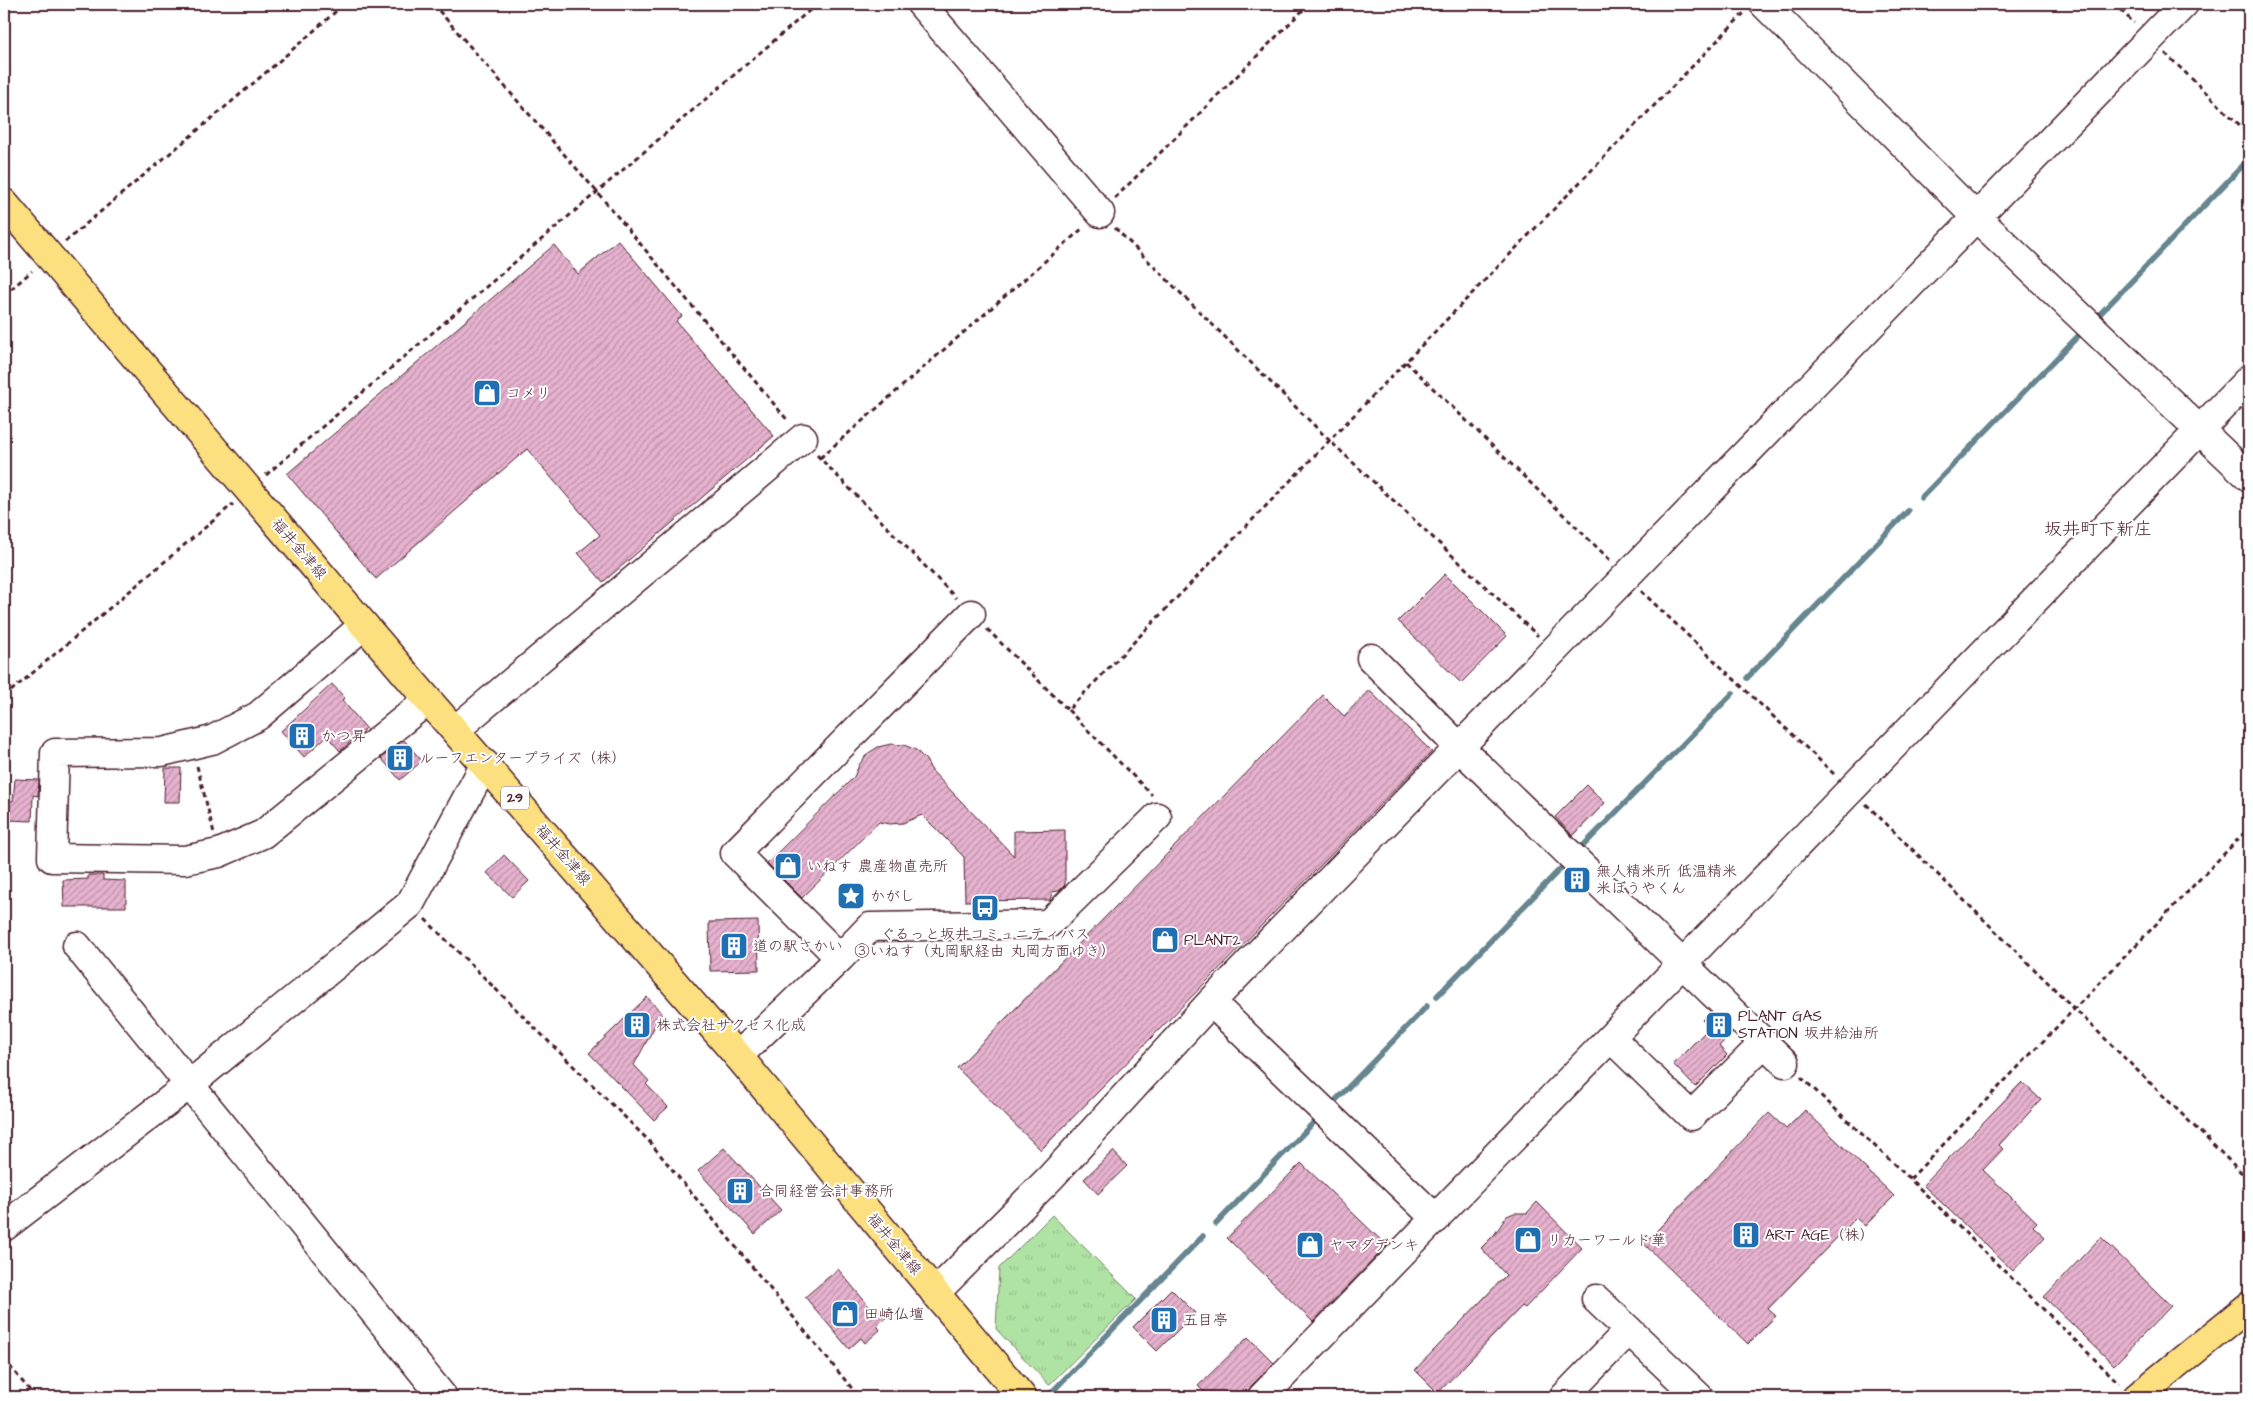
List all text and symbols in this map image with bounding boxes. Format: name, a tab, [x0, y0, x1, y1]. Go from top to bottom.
shop icon: コメリ	[472, 378, 502, 408]
place label: コメリ	[506, 383, 551, 404]
street label: 福井金津線	[266, 514, 332, 584]
district label: 坂井町下新庄	[2044, 517, 2152, 542]
building icon: かつ昇	[287, 721, 317, 751]
place label: かつ昇	[321, 726, 366, 747]
building icon: ルーフエンタープライズ（株）	[385, 743, 415, 773]
place label: ルーフエンタープライズ（株）	[419, 748, 626, 769]
road number: 29	[501, 786, 529, 810]
street label: 福井金津線	[530, 820, 596, 890]
shop icon: いねす 農産物直売所	[773, 851, 803, 881]
place label: いねす 農産物直売所	[807, 856, 948, 877]
place label: 無人精米所 低温精米 米ぼうやくん	[1596, 861, 1737, 899]
building icon: 無人精米所 低温精米 米ぼうやくん	[1562, 865, 1592, 895]
place icon: かがし	[836, 881, 866, 911]
place label: かがし	[870, 886, 915, 907]
bus stop icon: ぐるっと坂井コミュニティバス ③いねす（丸岡駅経由 丸岡方面ゆき）	[970, 893, 1000, 923]
place label: ぐるっと坂井コミュニティバス ③いねす（丸岡駅経由 丸岡方面ゆき）	[854, 924, 1116, 962]
shop icon: PLANT2	[1150, 925, 1180, 955]
place label: PLANT2	[1184, 930, 1241, 951]
building icon: 道の駅さかい	[719, 931, 749, 961]
place label: 道の駅さかい	[753, 936, 843, 957]
place label: PLANT GAS STATION 坂井給油所	[1738, 1006, 1879, 1044]
building icon: 株式会社サクセス化成	[622, 1010, 652, 1040]
building icon: PLANT GAS STATION 坂井給油所	[1704, 1010, 1734, 1040]
place label: 株式会社サクセス化成	[656, 1015, 805, 1036]
building icon: 合同経営会計事務所	[725, 1176, 755, 1206]
place label: 合同経営会計事務所	[759, 1181, 894, 1202]
street label: 福井金津線	[862, 1209, 926, 1279]
building icon: ART AGE（株）	[1731, 1220, 1761, 1250]
shop icon: リカーワールド華	[1513, 1225, 1543, 1255]
place label: ART AGE（株）	[1765, 1225, 1875, 1246]
shop icon: ヤマダデンキ	[1295, 1230, 1325, 1260]
place label: リカーワールド華	[1547, 1230, 1666, 1251]
place label: ヤマダデンキ	[1329, 1235, 1419, 1256]
shop icon: 田崎仏壇	[830, 1299, 860, 1329]
place label: 田崎仏壇	[864, 1304, 924, 1325]
building icon: 五目亭	[1149, 1305, 1179, 1335]
place label: 五目亭	[1183, 1310, 1228, 1331]

